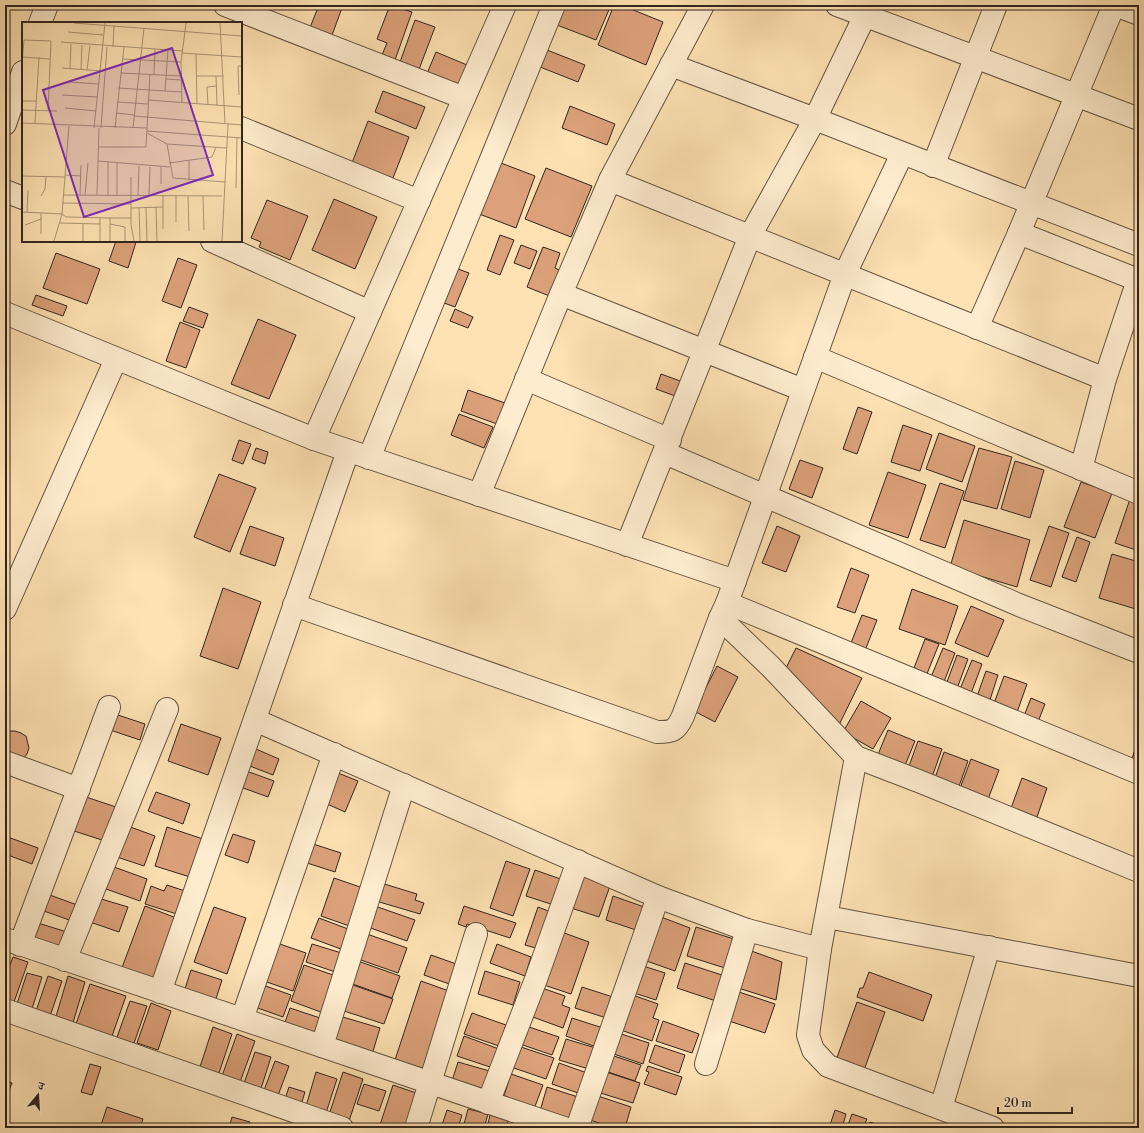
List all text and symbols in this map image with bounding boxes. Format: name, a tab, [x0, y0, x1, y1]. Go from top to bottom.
inset map	[22, 22, 242, 242]
north arrow	[18, 1075, 58, 1115]
text: उ	[35, 1079, 47, 1094]
scale bar	[998, 1089, 1072, 1115]
text: 20 m	[1004, 1096, 1032, 1111]

